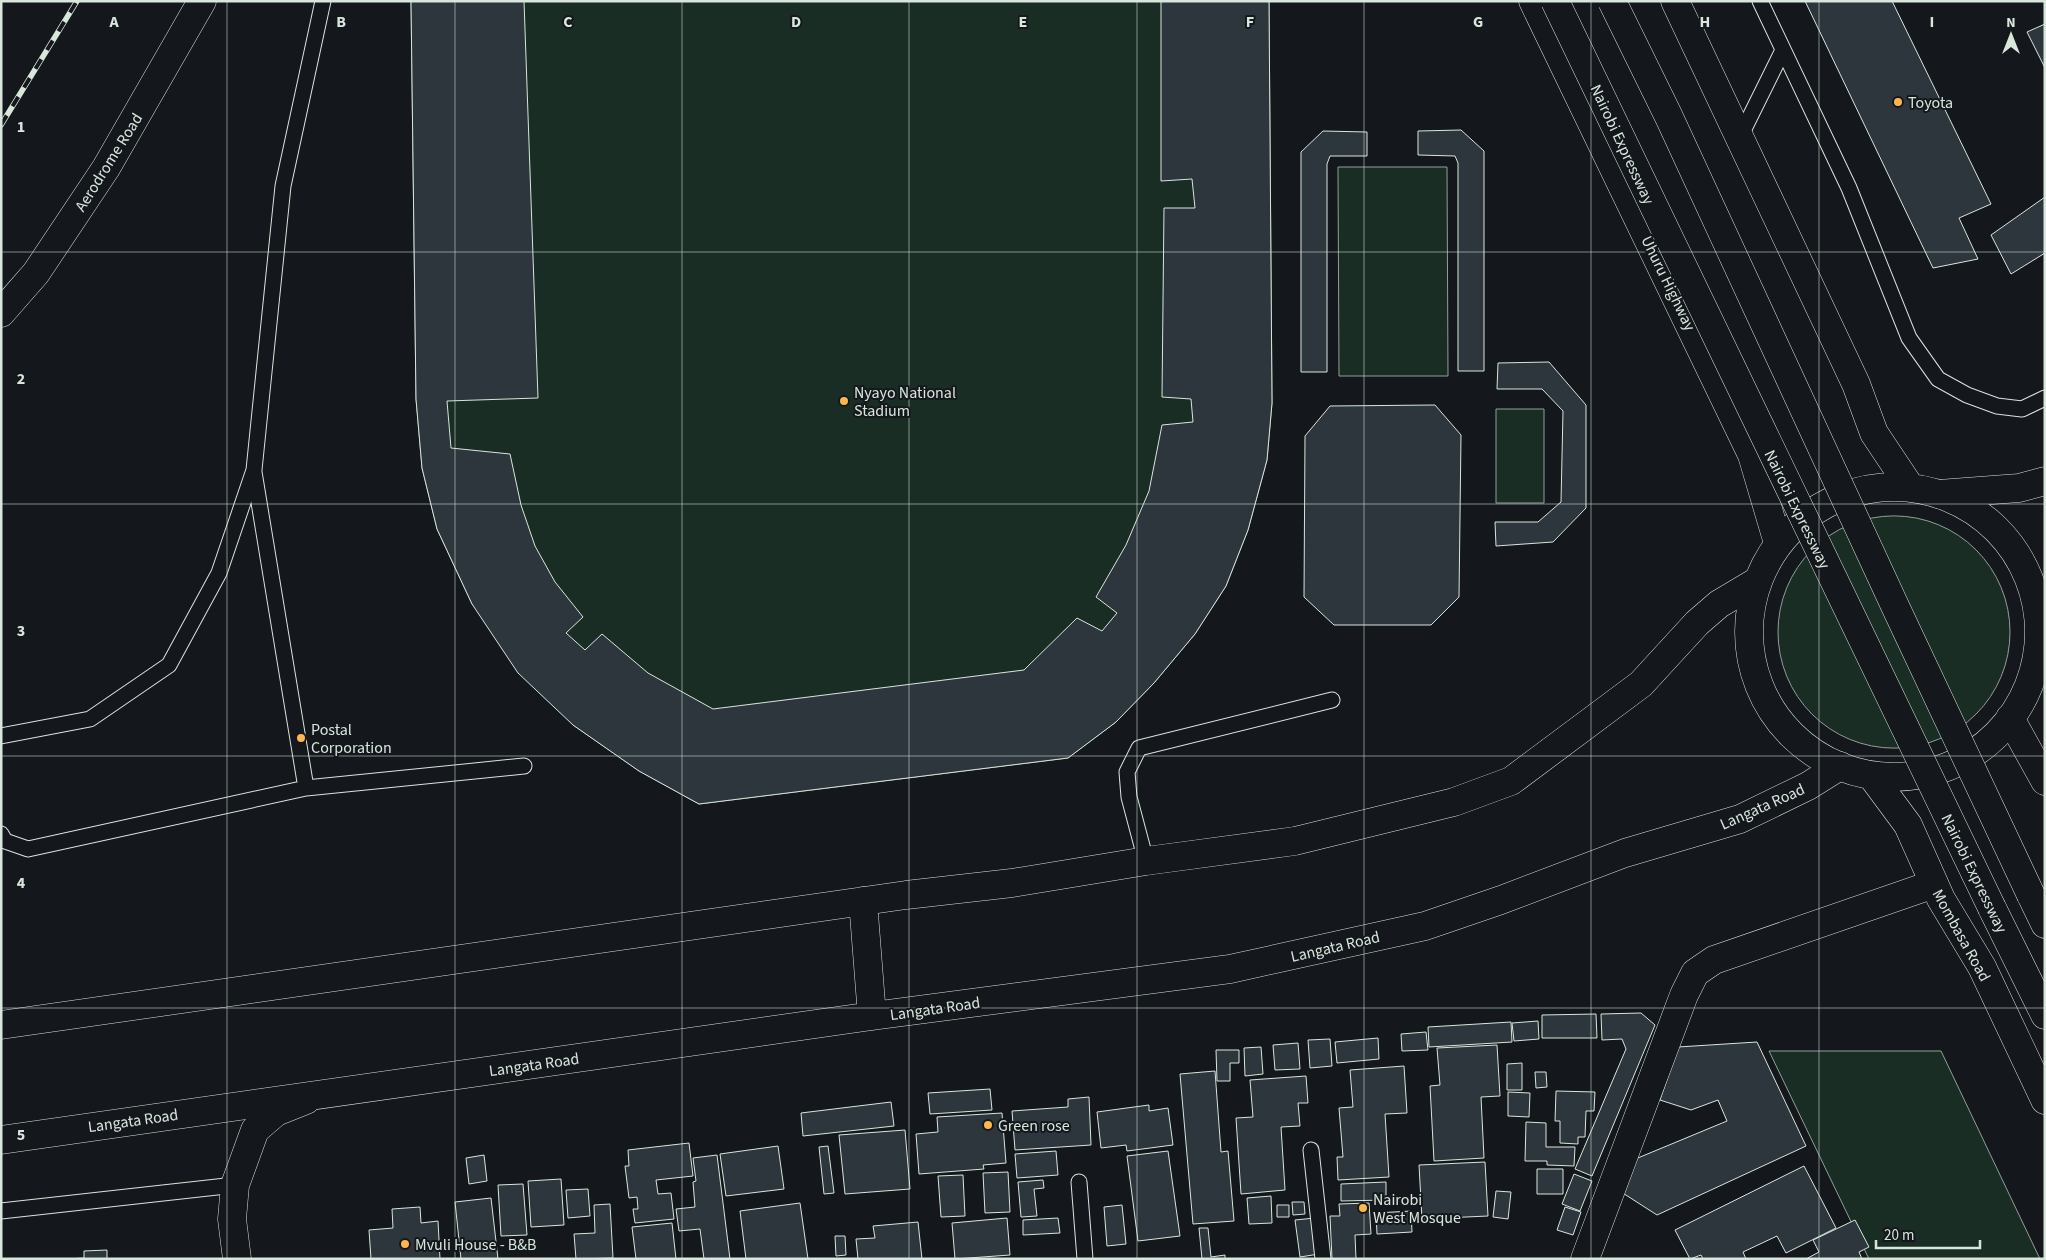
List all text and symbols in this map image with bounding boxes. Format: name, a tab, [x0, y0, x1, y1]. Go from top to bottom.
north arrow	[1986, 10, 2036, 60]
text: A	[108, 11, 119, 33]
text: B	[336, 11, 346, 33]
text: C	[563, 11, 573, 33]
text: D	[791, 11, 801, 33]
text: E	[1019, 11, 1027, 33]
text: F	[1246, 11, 1254, 33]
text: G	[1473, 11, 1483, 33]
text: H	[1700, 11, 1710, 33]
text: I	[1930, 11, 1934, 33]
text: N	[2006, 13, 2016, 33]
street label: Nairobi Expressway	[1585, 81, 1660, 208]
place label: Toyota	[1908, 92, 1953, 114]
marker: Toyota	[1892, 96, 1904, 108]
street label: Aerodrome Road	[70, 109, 148, 216]
text: 1	[17, 116, 25, 138]
street label: Uhuru Highway	[1636, 232, 1701, 335]
text: 2	[17, 368, 25, 390]
place label: Nyayo National Stadium	[854, 382, 956, 422]
marker: Nyayo National Stadium	[838, 395, 850, 407]
street label: Nairobi Expressway	[1759, 446, 1836, 573]
text: 3	[17, 620, 25, 642]
place label: Postal Corporation	[311, 719, 392, 759]
marker: Postal Corporation	[295, 732, 307, 744]
street label: Langata Road	[1716, 778, 1808, 835]
street label: Nairobi Expressway	[1936, 810, 2013, 937]
text: 4	[17, 872, 26, 894]
street label: Mombasa Road	[1927, 885, 1996, 986]
street label: Langata Road	[1288, 926, 1382, 968]
street label: Langata Road	[889, 992, 982, 1026]
street label: Langata Road	[488, 1048, 581, 1082]
street label: Langata Road	[87, 1104, 180, 1138]
place label: Green rose	[998, 1115, 1070, 1137]
marker: Green rose	[982, 1119, 994, 1131]
text: 5	[17, 1124, 25, 1146]
place label: Nairobi West Mosque	[1373, 1189, 1461, 1229]
marker: Nairobi West Mosque	[1357, 1202, 1369, 1214]
scale bar	[1876, 1218, 1980, 1250]
text: 20 m	[1884, 1225, 1914, 1246]
place label: Mvuli House - B&B	[415, 1234, 536, 1256]
marker: Mvuli House - B&B	[399, 1238, 411, 1250]

